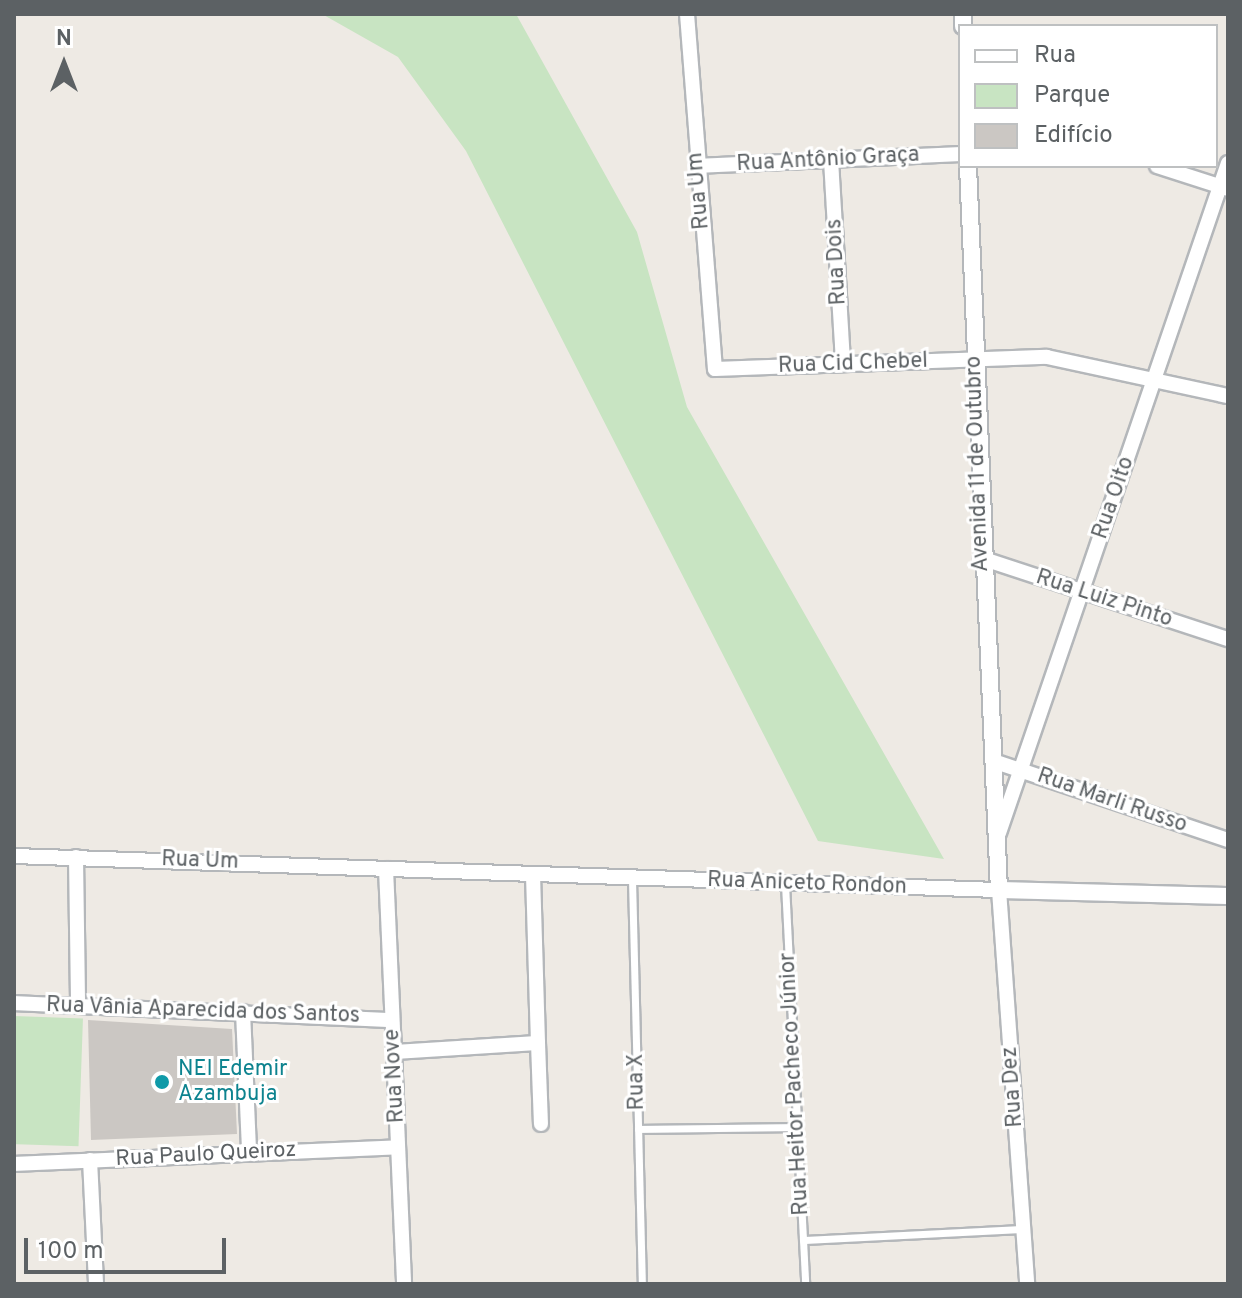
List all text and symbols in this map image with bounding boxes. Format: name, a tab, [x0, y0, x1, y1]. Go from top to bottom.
north arrow	[24, 24, 104, 104]
legend	[958, 24, 1218, 168]
text: N	[56, 26, 72, 53]
text: Rua	[1034, 41, 1076, 71]
text: Parque	[1034, 81, 1110, 111]
text: Edifício	[1034, 121, 1113, 151]
street label: Rua Antônio Graça	[735, 142, 921, 178]
street label: Rua Um	[682, 151, 716, 231]
street label: Rua Dois	[822, 218, 852, 306]
street label: Rua Cid Chebel	[778, 348, 928, 380]
street label: Avenida 11 de Outubro	[961, 355, 995, 573]
street label: Rua Oito	[1088, 453, 1140, 543]
street label: Rua Luiz Pinto	[1032, 565, 1176, 633]
street label: Rua Marli Russo	[1034, 763, 1190, 839]
street label: Rua Um	[161, 846, 239, 876]
street label: Rua Aniceto Rondon	[706, 867, 908, 901]
street label: Rua Heitor Pacheco Júnior	[775, 952, 815, 1216]
street label: Rua Vânia Aparecida dos Santos	[45, 992, 361, 1030]
street label: Rua Nove	[379, 1028, 411, 1124]
street label: Rua Dez	[997, 1046, 1029, 1128]
street label: Rua X	[623, 1053, 651, 1111]
place label: NEI Edemir Azambuja	[178, 1056, 288, 1108]
marker: NEI Edemir Azambuja	[153, 1073, 171, 1091]
street label: Rua Paulo Queiroz	[115, 1137, 297, 1173]
scale bar	[28, 1222, 230, 1272]
text: 100 m	[38, 1237, 104, 1267]

